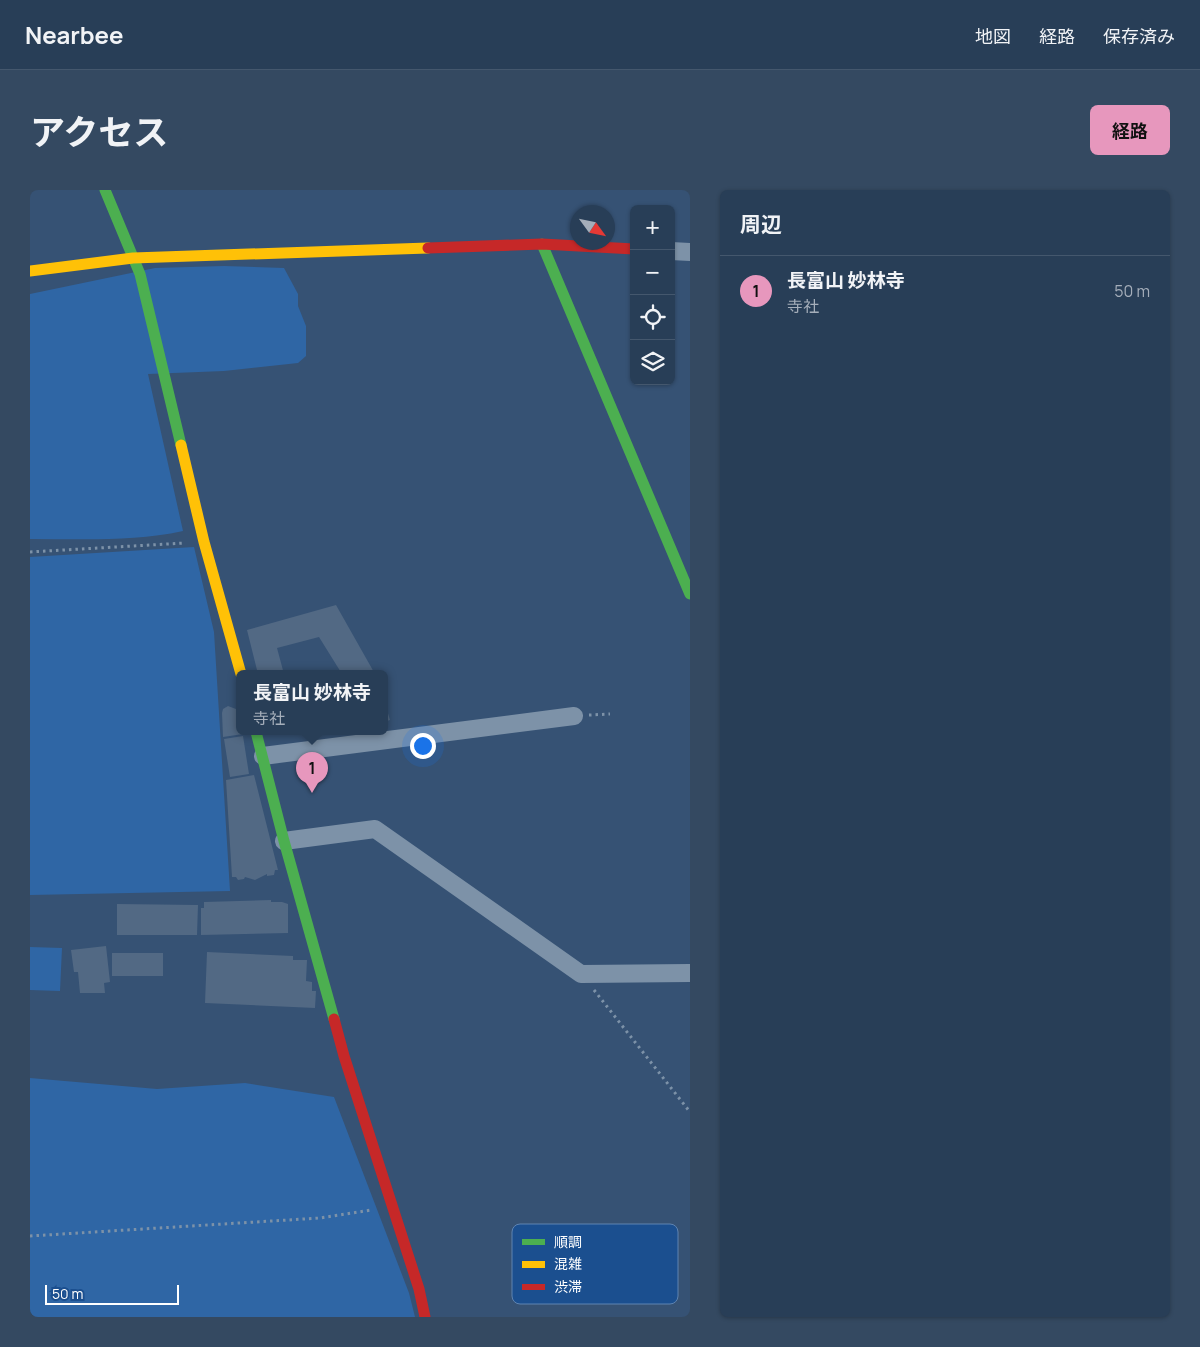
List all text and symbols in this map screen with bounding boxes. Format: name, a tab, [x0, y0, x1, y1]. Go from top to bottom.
text: Nearbee	[25, 18, 124, 51]
text: 地図	[975, 24, 1011, 48]
text: 経路	[1039, 24, 1075, 48]
text: 保存済み	[1103, 24, 1175, 48]
button: 経路	[1090, 105, 1170, 155]
text: アクセス	[30, 108, 168, 156]
north arrow	[570, 205, 615, 250]
map controls	[630, 205, 675, 385]
button: +	[630, 205, 675, 250]
text: 周辺	[740, 210, 782, 238]
button: −	[630, 250, 675, 295]
text: 長富山 妙林寺	[787, 267, 905, 293]
text: 1	[752, 280, 760, 302]
text: 50 m	[1114, 280, 1150, 302]
button: locate	[630, 295, 675, 340]
text: 寺社	[787, 295, 819, 317]
button: layers	[630, 340, 675, 385]
popup	[236, 670, 388, 735]
text: 長富山 妙林寺	[253, 679, 371, 705]
text: 寺社	[253, 707, 285, 729]
your location	[410, 733, 436, 759]
pin: 1	[296, 752, 328, 793]
legend	[512, 1224, 678, 1304]
text: 順調	[554, 1232, 582, 1251]
text: 混雑	[554, 1254, 582, 1273]
text: 渋滞	[554, 1277, 582, 1296]
scale bar	[45, 1282, 179, 1305]
text: 50 m	[52, 1284, 83, 1303]

